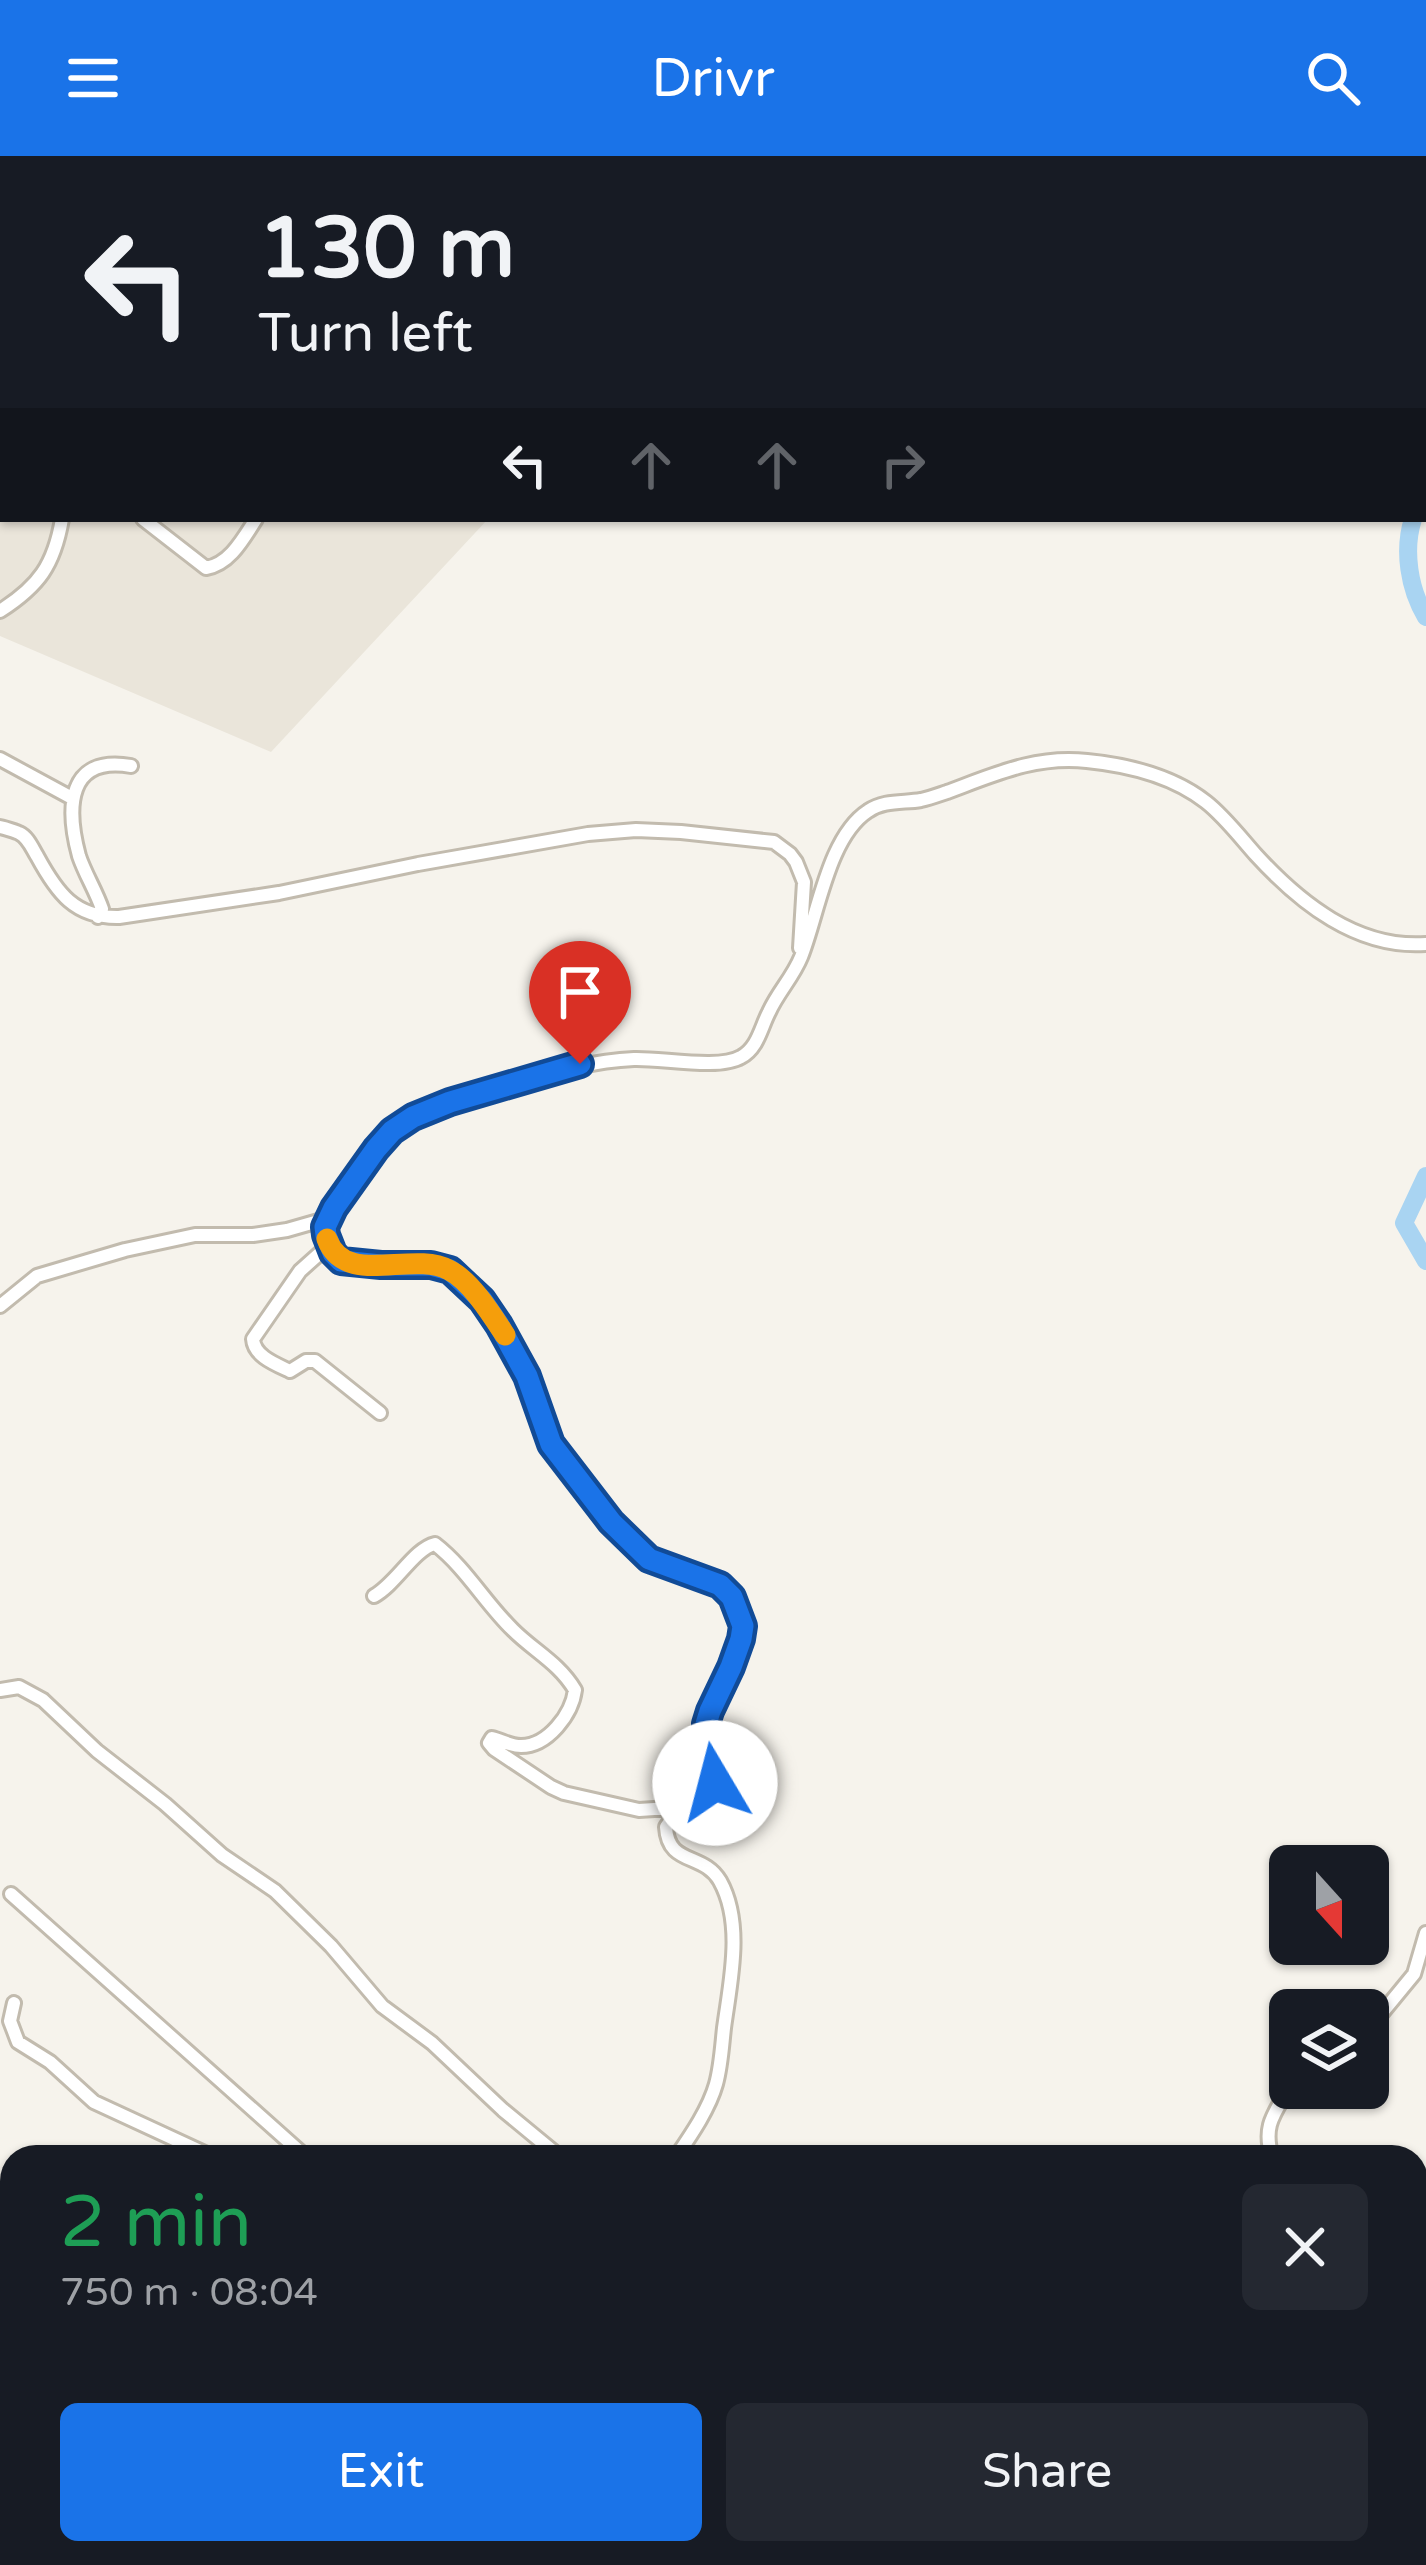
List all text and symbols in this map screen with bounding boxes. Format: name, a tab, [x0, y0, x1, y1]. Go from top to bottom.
icon: menu	[60, 45, 126, 111]
icon: search	[1300, 45, 1366, 111]
text: Drivr	[651, 46, 775, 111]
text: 130 m	[258, 199, 515, 300]
icon: left	[60, 204, 216, 360]
text: Turn left	[258, 301, 473, 366]
icon: left	[492, 432, 558, 498]
icon: ahead	[618, 432, 684, 498]
icon: ahead	[744, 432, 810, 498]
icon: right	[870, 432, 936, 498]
pin	[529, 941, 631, 1064]
icon: arrive	[547, 959, 613, 1025]
position arrow	[652, 1720, 778, 1846]
north arrow	[1269, 1845, 1389, 1965]
map controls	[1269, 1845, 1389, 2109]
button: layers	[1269, 1989, 1389, 2109]
text: 2 min	[60, 2180, 252, 2267]
button: close	[1242, 2184, 1368, 2310]
text: 750 m · 08:04	[60, 2269, 318, 2316]
button: Exit	[60, 2403, 702, 2541]
button: Share	[726, 2403, 1368, 2541]

